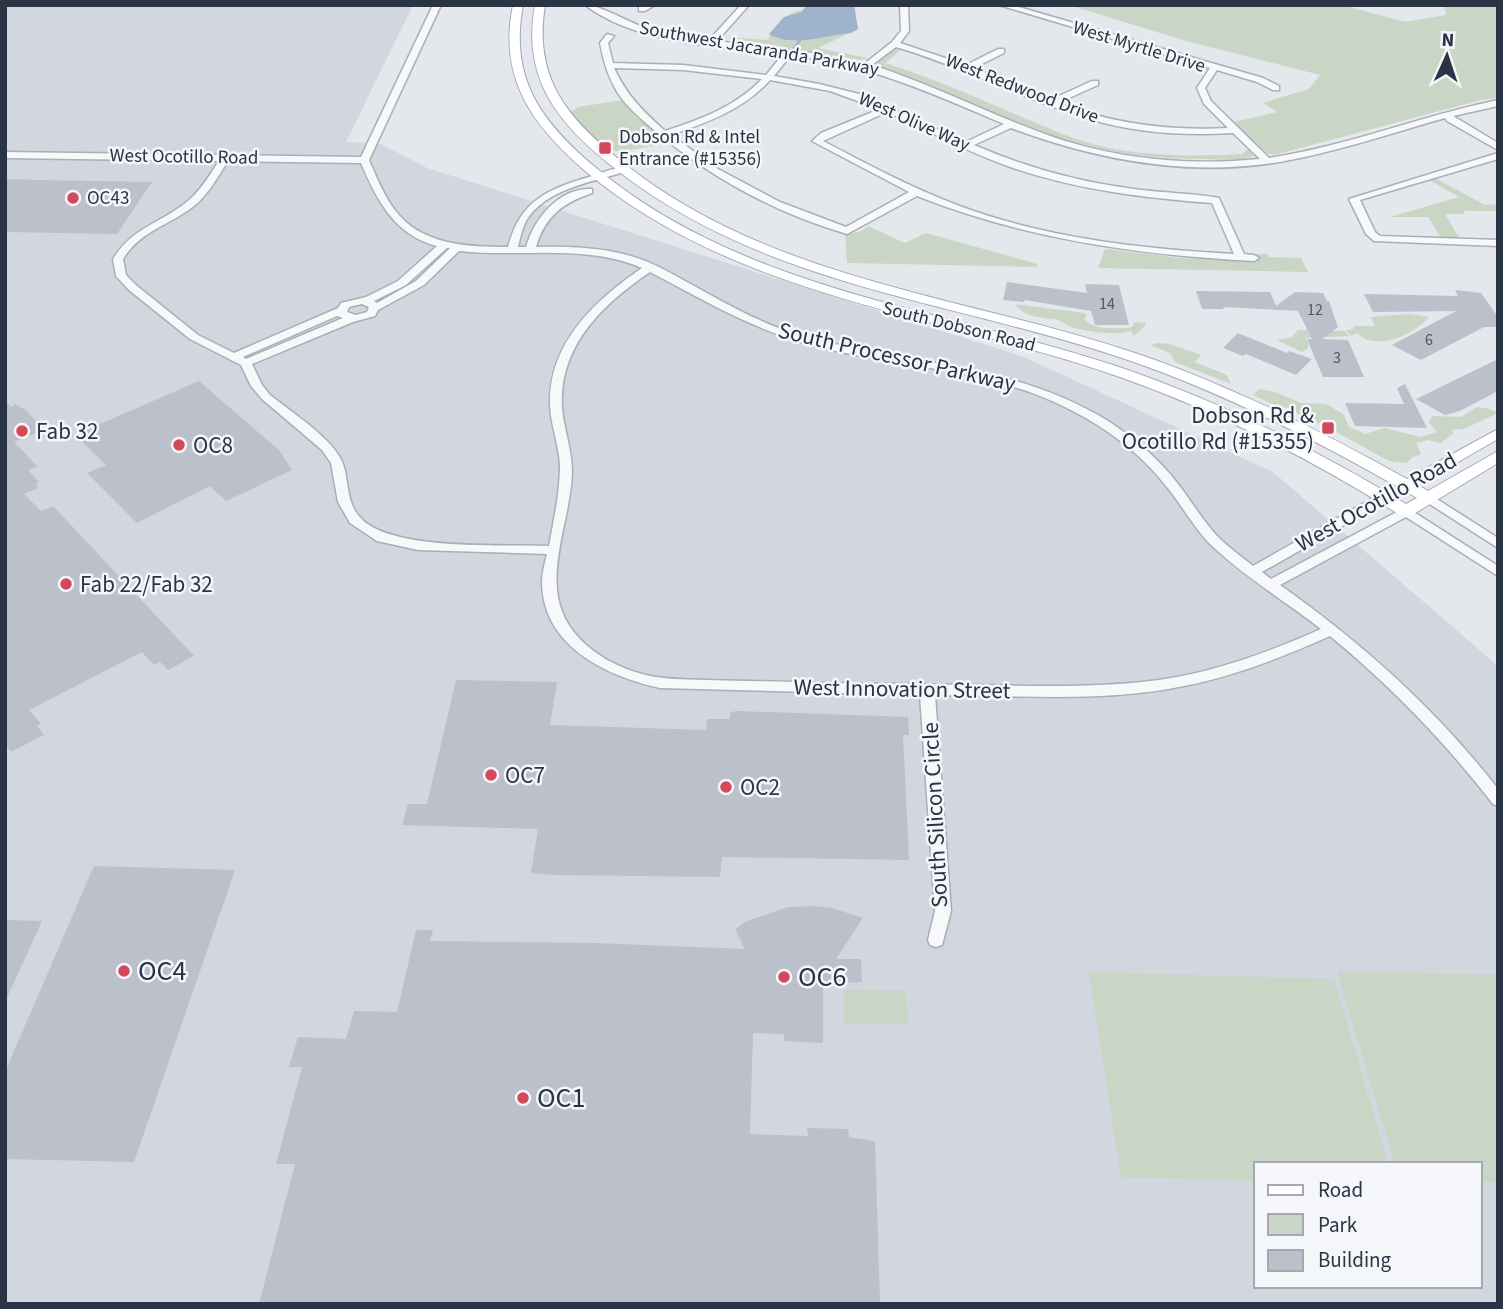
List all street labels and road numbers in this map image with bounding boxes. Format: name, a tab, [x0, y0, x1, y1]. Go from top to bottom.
street label: West Myrtle Drive	[1069, 14, 1209, 80]
street label: Southwest Jacaranda Parkway	[637, 15, 881, 83]
street label: West Redwood Drive	[941, 47, 1103, 131]
street label: West Olive Way	[854, 85, 974, 159]
street label: West Ocotillo Road	[109, 142, 259, 172]
street label: South Dobson Road	[880, 295, 1038, 359]
street label: South Processor Parkway	[775, 314, 1019, 400]
street label: West Ocotillo Road	[1289, 444, 1463, 560]
street label: West Innovation Street	[793, 671, 1011, 707]
street label: South Silicon Circle	[914, 721, 956, 909]

